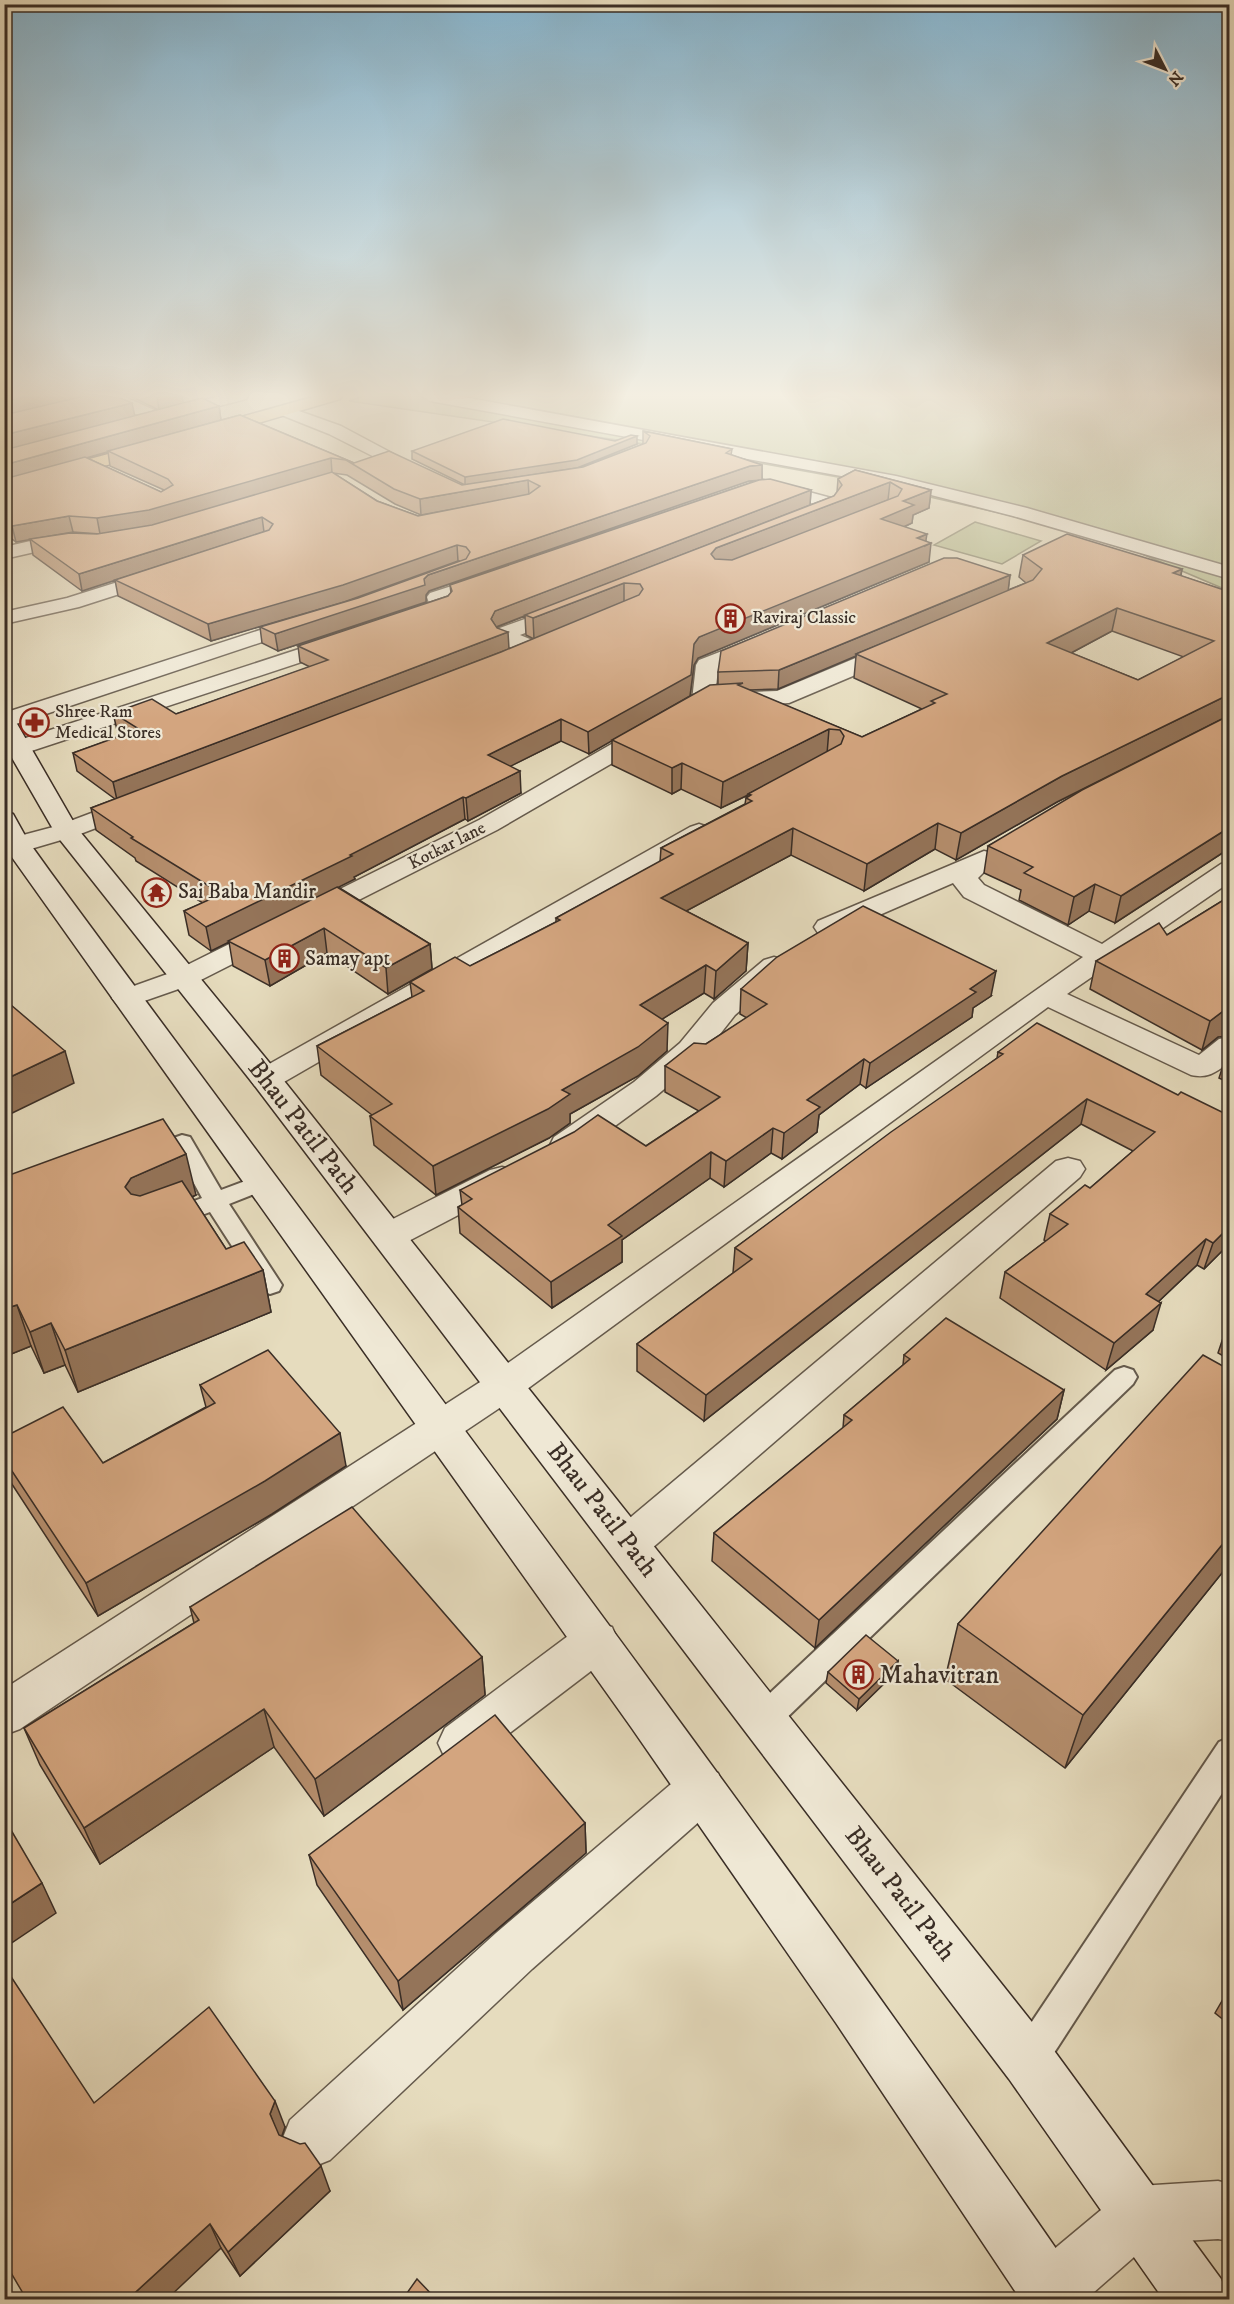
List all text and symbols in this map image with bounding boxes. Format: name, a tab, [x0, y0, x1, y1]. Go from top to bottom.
north arrow	[1135, 39, 1195, 99]
text: N	[1164, 67, 1187, 90]
building icon: Raviraj Classic	[715, 602, 747, 634]
place label: Raviraj Classic	[752, 607, 856, 629]
place label: Shree Ram Medical Stores	[55, 701, 161, 744]
pharmacy icon: Shree Ram Medical Stores	[18, 706, 50, 738]
street label: Kotkar lane	[405, 817, 489, 875]
temple icon: Sai Baba Mandir	[141, 876, 173, 908]
place label: Sai Baba Mandir	[178, 879, 316, 905]
building icon: Samay apt	[268, 943, 300, 975]
place label: Samay apt	[305, 946, 390, 972]
street label: Bhau Patil Path	[240, 1053, 366, 1201]
street label: Bhau Patil Path	[539, 1436, 665, 1584]
building icon: Mahavitran	[842, 1659, 874, 1691]
place label: Mahavitran	[879, 1659, 1000, 1692]
street label: Bhau Patil Path	[837, 1820, 963, 1968]

